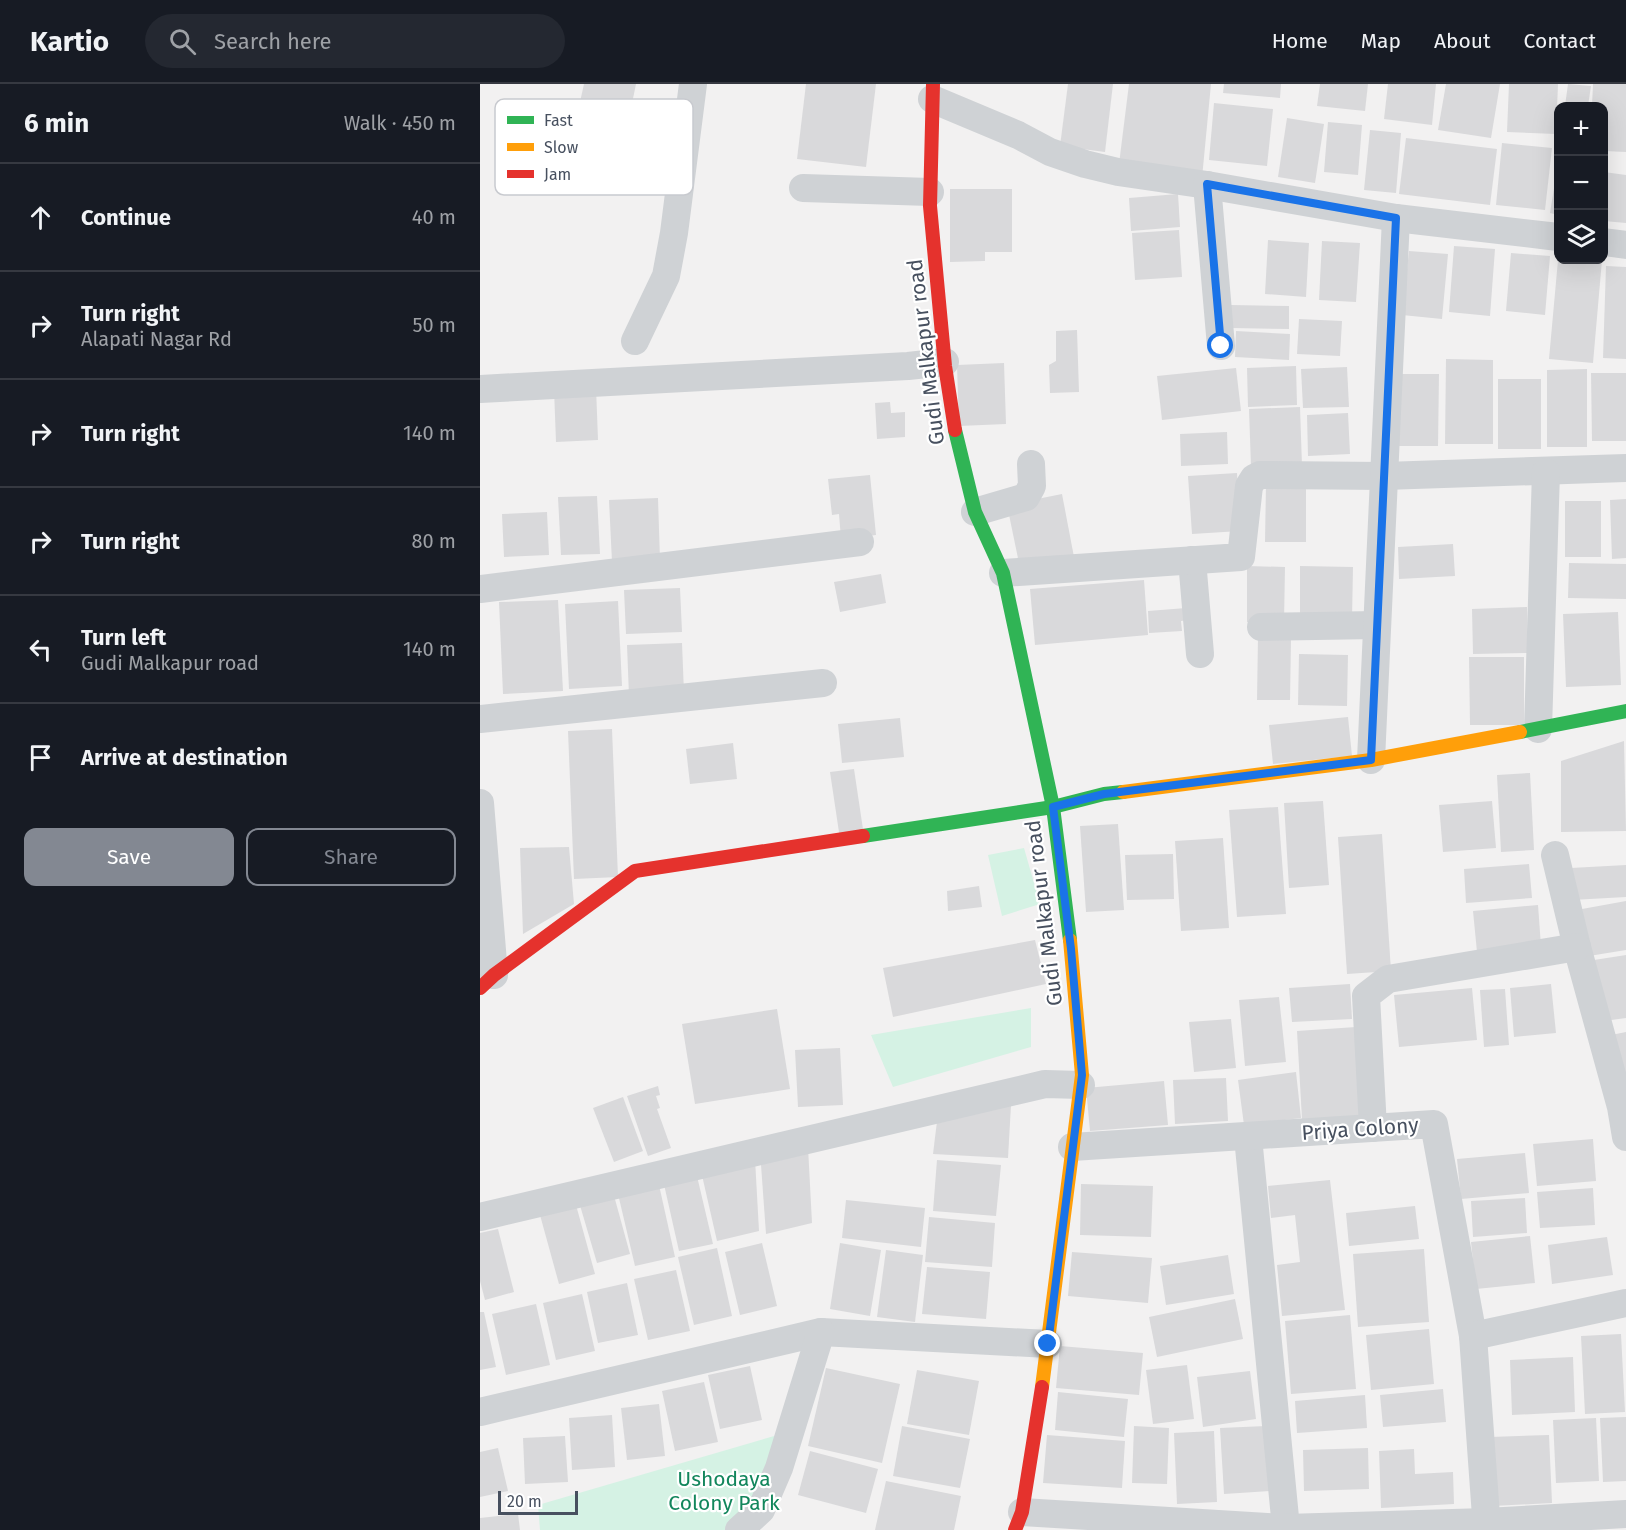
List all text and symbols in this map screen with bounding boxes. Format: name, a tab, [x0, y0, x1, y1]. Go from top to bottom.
search box	[145, 14, 565, 68]
text: Kartio	[30, 25, 109, 58]
icon: search	[166, 25, 199, 58]
text: Search here	[214, 28, 332, 55]
text: Home	[1272, 28, 1328, 54]
text: Map	[1361, 28, 1401, 54]
text: About	[1434, 28, 1491, 54]
text: Contact	[1524, 28, 1596, 54]
legend	[495, 99, 693, 195]
map controls	[1554, 102, 1608, 264]
button: +	[1554, 102, 1608, 156]
text: 6 min	[24, 108, 89, 139]
text: Walk · 450 m	[344, 111, 456, 135]
text: Fast	[544, 111, 573, 130]
text: Slow	[544, 138, 579, 157]
button: −	[1554, 156, 1608, 210]
text: Jam	[544, 165, 571, 184]
icon: ahead	[24, 201, 57, 234]
text: Continue	[81, 204, 171, 231]
text: 40 m	[412, 205, 456, 229]
button: layers	[1554, 210, 1608, 264]
street label: Gudi Malkapur road	[902, 258, 950, 446]
text: Turn right	[81, 300, 180, 327]
icon: right	[24, 309, 57, 342]
text: 50 m	[412, 313, 456, 337]
text: Alapati Nagar Rd	[81, 327, 232, 351]
route start	[1207, 332, 1233, 358]
icon: right	[24, 417, 57, 450]
text: Turn right	[81, 420, 180, 447]
text: 140 m	[403, 421, 456, 445]
icon: right	[24, 525, 57, 558]
text: Turn right	[81, 528, 180, 555]
text: 80 m	[411, 529, 456, 553]
text: Turn left	[81, 624, 166, 651]
icon: left	[24, 633, 57, 666]
text: 140 m	[403, 637, 456, 661]
text: Gudi Malkapur road	[81, 651, 259, 675]
icon: arrive	[24, 741, 57, 774]
text: Arrive at destination	[81, 744, 288, 771]
street label: Gudi Malkapur road	[1020, 819, 1068, 1007]
button: Save	[24, 828, 234, 886]
button: Share	[246, 828, 456, 886]
street label: Priya Colony	[1301, 1112, 1420, 1146]
route end	[1034, 1330, 1060, 1356]
park label: Ushodaya Colony Park	[668, 1466, 780, 1516]
scale bar	[498, 1488, 578, 1516]
text: 20 m	[507, 1492, 542, 1511]

